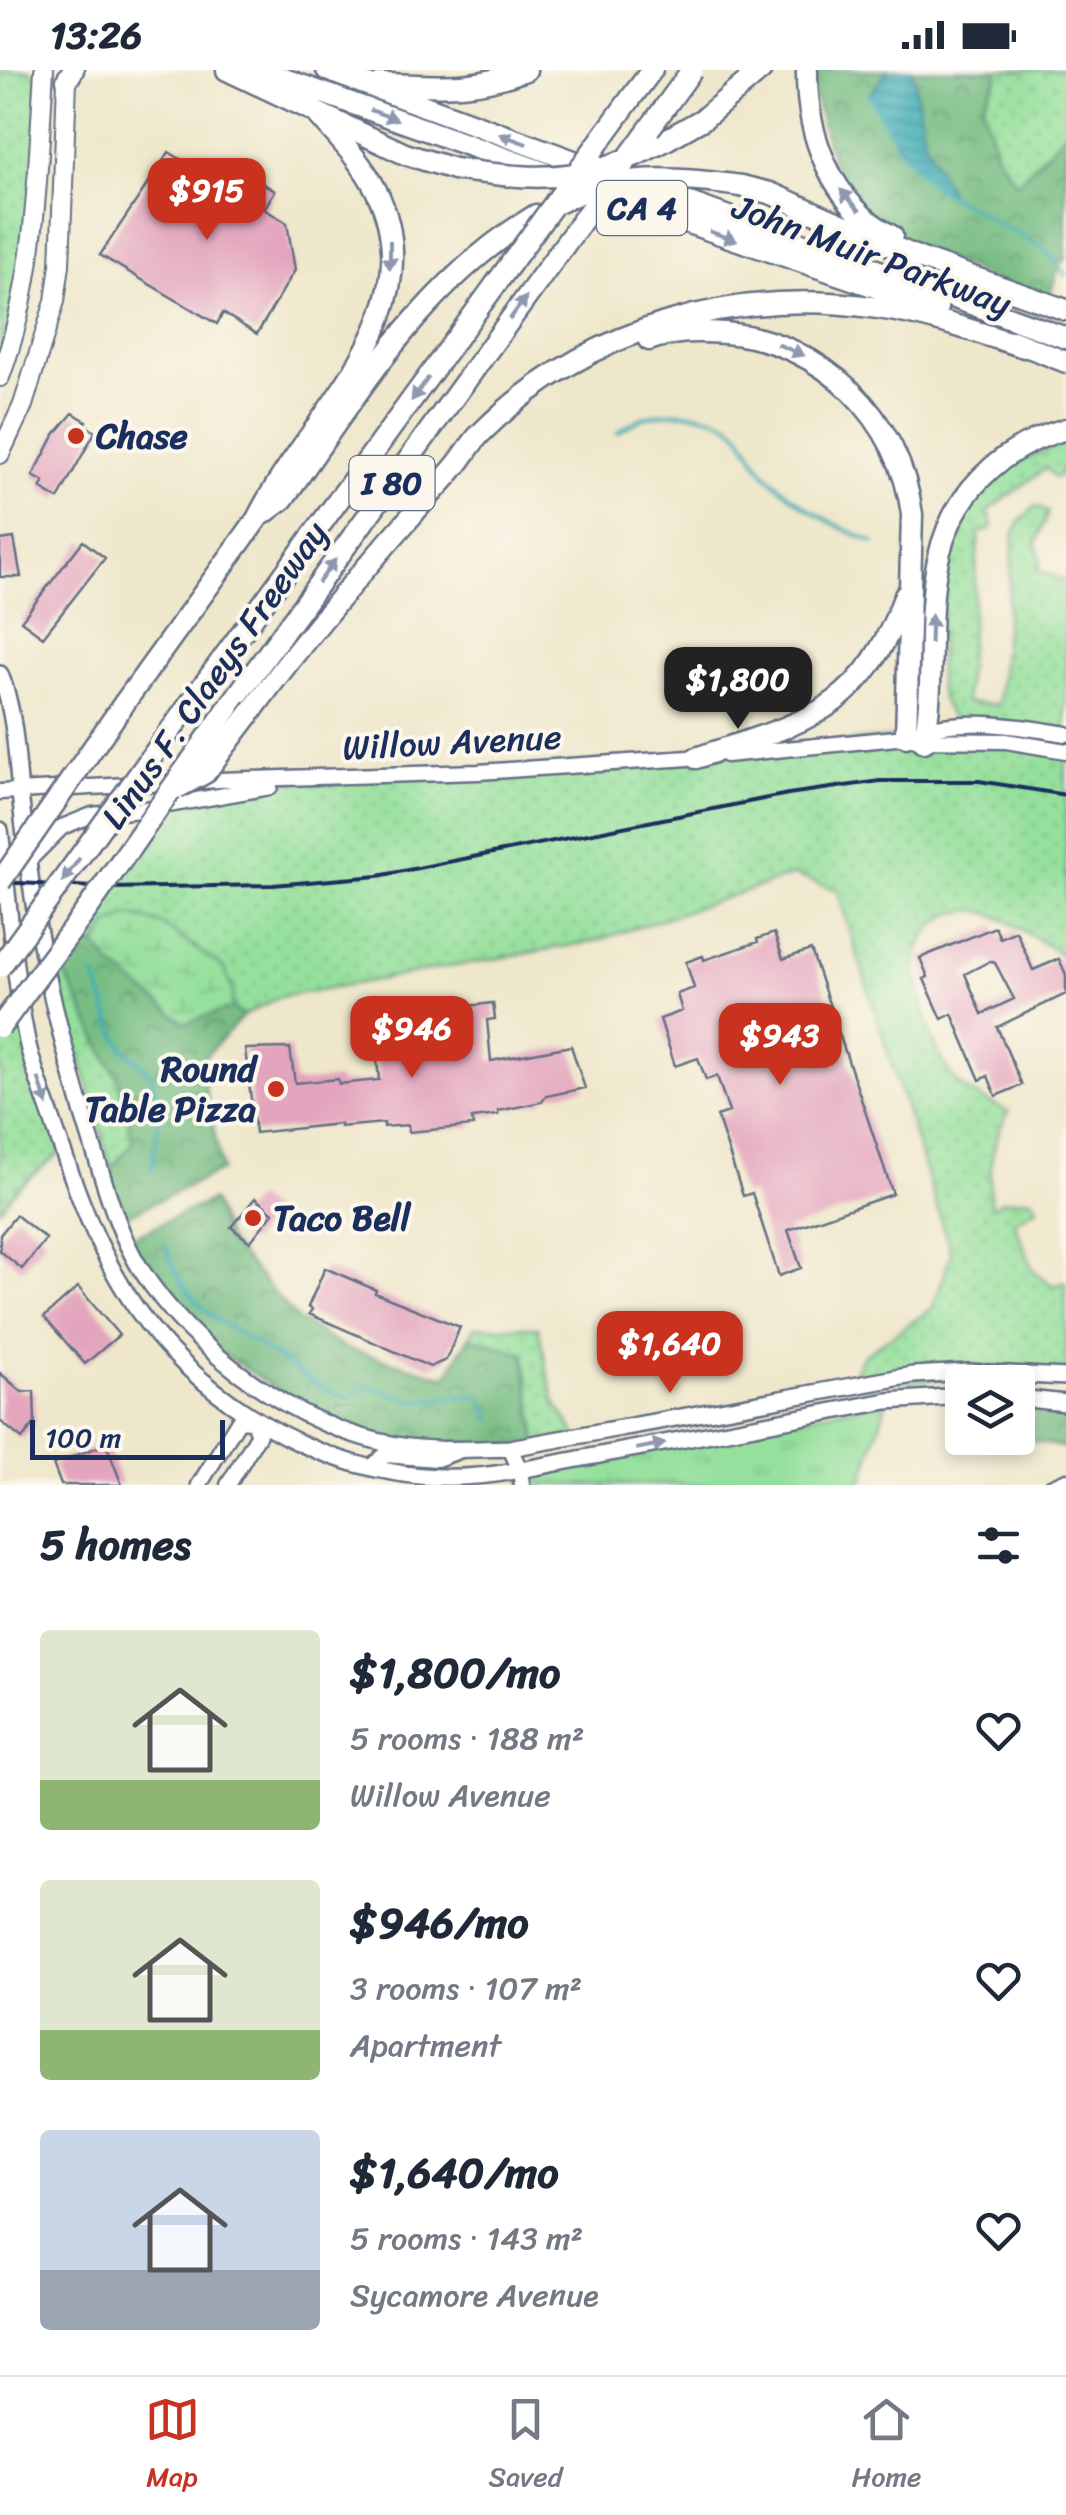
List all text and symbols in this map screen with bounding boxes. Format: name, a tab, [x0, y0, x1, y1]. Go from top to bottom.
text: 13:26	[50, 2, 142, 69]
one-way arrow	[369, 108, 399, 123]
one-way arrow	[498, 131, 528, 146]
pin: $915	[148, 158, 266, 243]
text: $915	[170, 162, 244, 219]
street label: John Muir Parkway	[723, 175, 1021, 334]
road number: CA 4	[597, 181, 687, 235]
one-way arrow	[839, 189, 862, 213]
one-way arrow	[708, 229, 738, 244]
one-way arrow	[382, 240, 398, 272]
one-way arrow	[508, 295, 527, 322]
one-way arrow	[776, 342, 806, 358]
one-way arrow	[410, 376, 430, 402]
place label: Chase	[95, 405, 188, 467]
marker: Chase	[65, 425, 87, 447]
road number: I 80	[350, 456, 434, 510]
street label: Linus F. Claeys Freeway	[84, 507, 345, 842]
one-way arrow	[317, 558, 336, 585]
one-way arrow	[923, 613, 939, 645]
pin: $1,800	[657, 647, 819, 732]
text: $1,800	[686, 651, 790, 708]
street label: Willow Avenue	[341, 705, 563, 779]
one-way arrow	[61, 856, 81, 883]
pin: $946	[353, 996, 471, 1081]
text: $946	[372, 1000, 452, 1057]
pin: $943	[721, 1003, 839, 1088]
text: $943	[741, 1007, 819, 1064]
place label: Round Table Pizza	[85, 1038, 259, 1140]
one-way arrow	[37, 1077, 52, 1107]
marker: Round Table Pizza	[265, 1078, 287, 1100]
place label: Taco Bell	[273, 1187, 412, 1249]
marker: Taco Bell	[242, 1207, 264, 1229]
pin: $1,640	[589, 1311, 751, 1396]
text: $1,640	[619, 1315, 721, 1372]
map controls	[945, 1365, 1035, 1455]
button: layers	[945, 1365, 1035, 1455]
text: 100 m	[45, 1413, 121, 1462]
scale bar	[30, 1415, 225, 1460]
one-way arrow	[635, 1437, 666, 1453]
text: 5 homes	[40, 1508, 191, 1582]
icon: filters	[971, 1518, 1026, 1573]
text: $1,800/mo	[350, 1636, 560, 1710]
icon: home	[120, 1670, 240, 1790]
icon: heart	[971, 1703, 1026, 1758]
text: 5 rooms · 188 m²	[350, 1710, 584, 1767]
text: Willow Avenue	[350, 1767, 551, 1824]
text: $946/mo	[350, 1886, 529, 1960]
icon: home	[120, 1920, 240, 2040]
icon: heart	[971, 1953, 1026, 2008]
text: 3 rooms · 107 m²	[350, 1960, 582, 2017]
text: Apartment	[350, 2017, 501, 2074]
text: $1,640/mo	[350, 2136, 559, 2210]
icon: home	[120, 2170, 240, 2290]
icon: heart	[971, 2203, 1026, 2258]
text: 5 rooms · 143 m²	[350, 2210, 583, 2267]
text: Sycamore Avenue	[350, 2267, 599, 2324]
tab: Map	[145, 2392, 200, 2501]
tab: Saved	[489, 2392, 562, 2501]
tab: Home	[852, 2392, 921, 2501]

